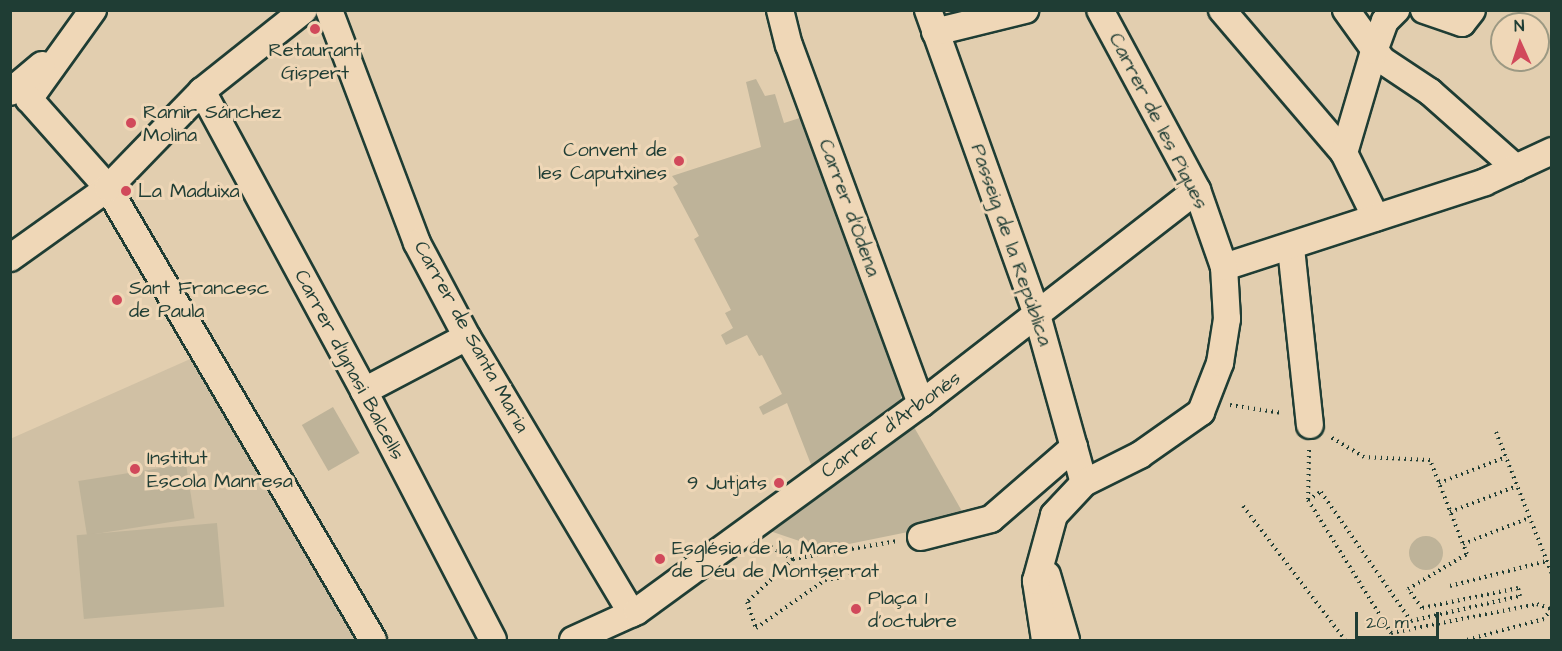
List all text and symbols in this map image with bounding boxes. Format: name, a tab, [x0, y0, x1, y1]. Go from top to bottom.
north arrow	[1490, 12, 1550, 72]
text: N	[1514, 15, 1525, 37]
marker: Retaurant Gispert	[308, 22, 322, 36]
street label: Carrer de les Piques	[1103, 29, 1213, 213]
place label: Retaurant Gispert	[269, 38, 361, 85]
place label: Ramir Sánchez Molina	[143, 100, 281, 147]
marker: Ramir Sánchez Molina	[124, 116, 138, 130]
street label: Carrer d'Òdena	[813, 136, 885, 280]
place label: Convent de les Caputxines	[538, 138, 667, 185]
street label: Passeig de la República	[965, 141, 1057, 349]
marker: Convent de les Caputxines	[672, 154, 686, 168]
place label: La Maduixa	[138, 179, 240, 203]
marker: La Maduixa	[119, 184, 133, 198]
street label: Carrer de Santa Maria	[408, 237, 534, 437]
street label: Carrer d'Ignasi Balcells	[289, 266, 409, 464]
place label: Sant Francesc de Paula	[129, 276, 269, 323]
marker: Sant Francesc de Paula	[110, 293, 124, 307]
street label: Carrer d'Arbonés	[816, 366, 966, 484]
place label: Institut Escola Manresa	[147, 446, 293, 493]
marker: Institut Escola Manresa	[128, 462, 142, 476]
place label: 9 Jutjats	[687, 471, 767, 495]
marker: 9 Jutjats	[772, 476, 786, 490]
place label: Església de la Mare de Déu de Montserrat	[672, 536, 879, 583]
marker: Església de la Mare de Déu de Montserrat	[653, 552, 667, 566]
place label: Plaça 1 d'octubre	[868, 586, 957, 633]
scale bar	[1358, 600, 1442, 638]
marker: Plaça 1 d'octubre	[849, 602, 863, 616]
text: 20 m	[1366, 610, 1409, 635]

